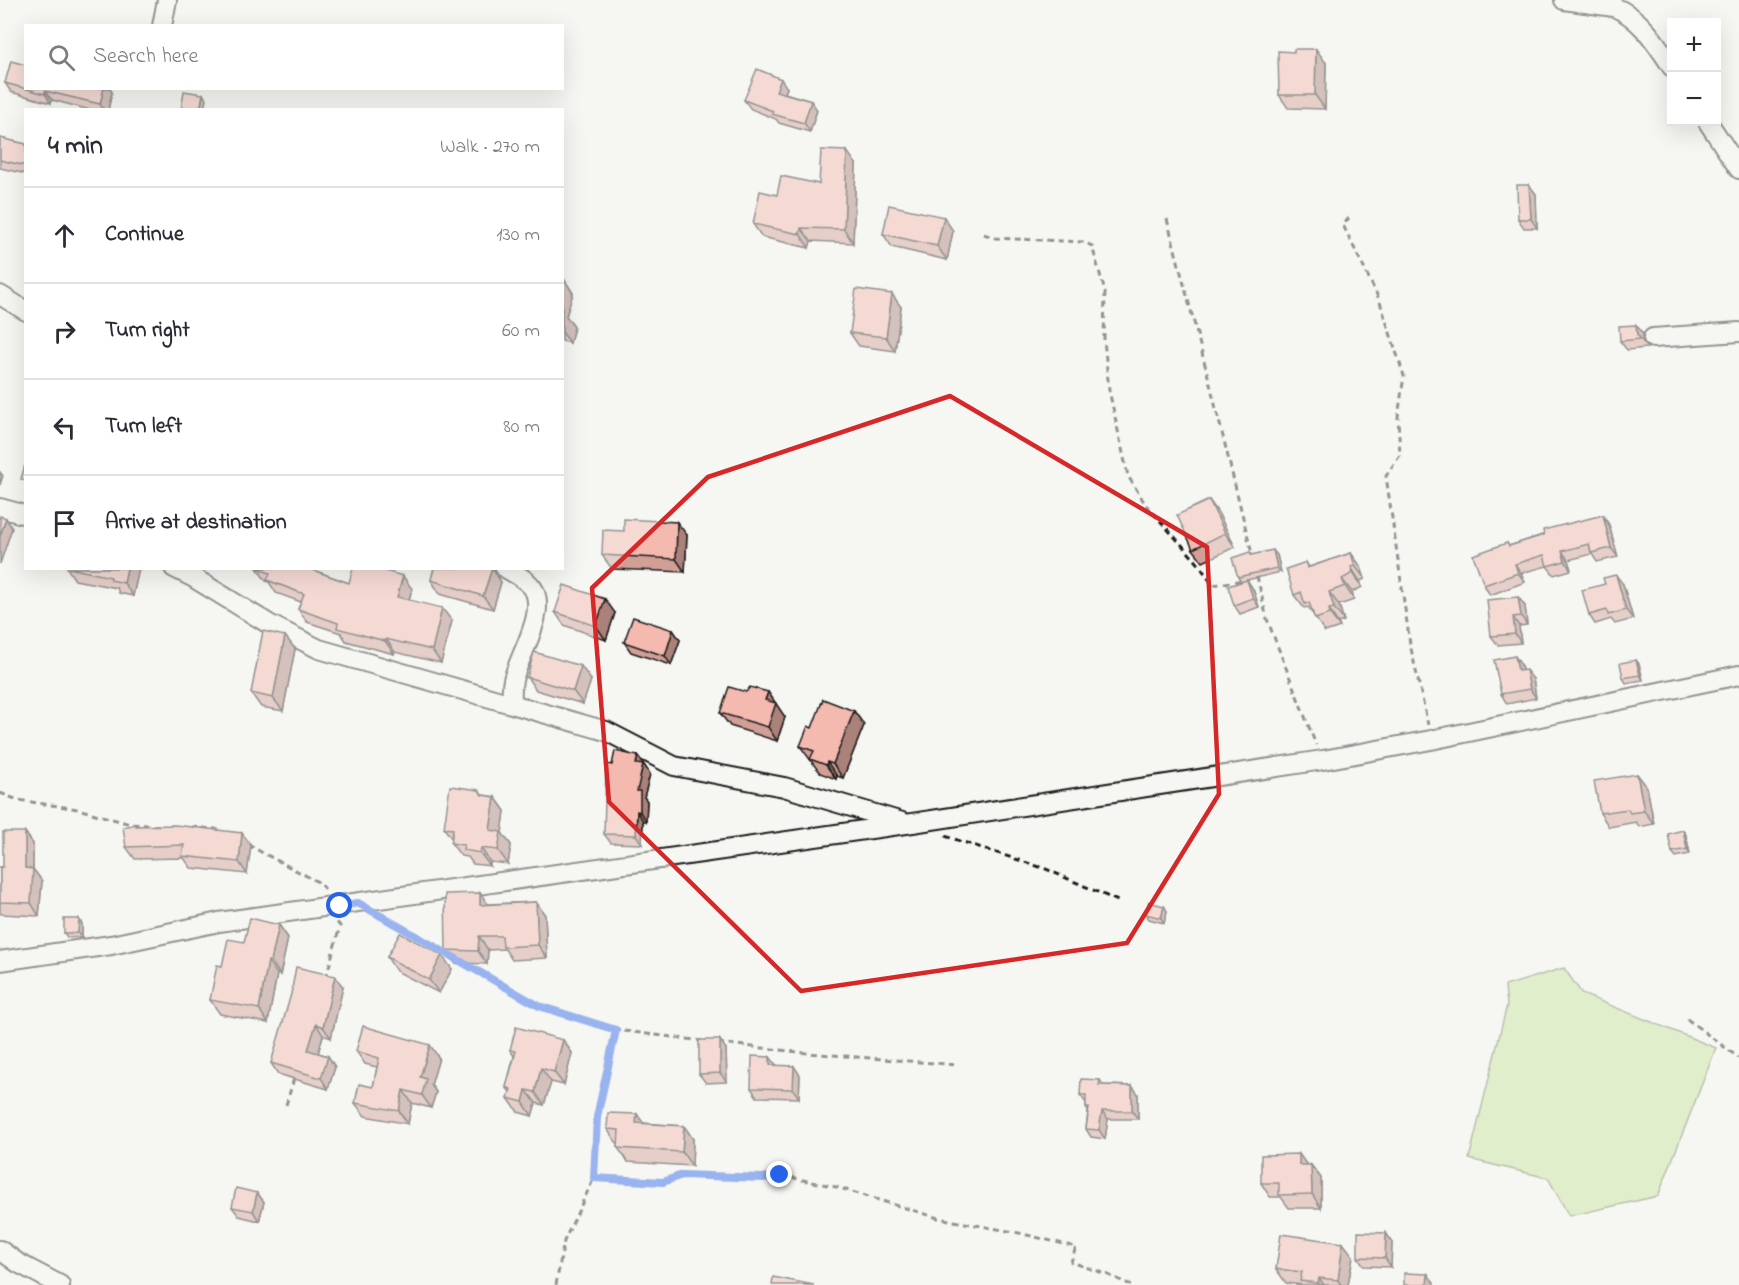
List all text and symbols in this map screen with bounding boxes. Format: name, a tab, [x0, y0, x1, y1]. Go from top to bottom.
map controls	[1667, 18, 1721, 126]
button: +	[1667, 18, 1721, 72]
search box	[24, 24, 564, 90]
icon: search	[45, 41, 78, 74]
text: Search here	[93, 41, 198, 73]
button: −	[1667, 72, 1721, 126]
text: 4 min	[48, 128, 103, 166]
text: Walk · 270 m	[440, 133, 540, 162]
icon: ahead	[48, 219, 81, 252]
text: Continue	[105, 219, 184, 251]
text: 130 m	[496, 221, 540, 250]
icon: right	[48, 315, 81, 348]
text: Turn right	[105, 315, 190, 347]
text: 60 m	[502, 317, 540, 346]
icon: left	[48, 411, 81, 444]
text: Turn left	[105, 411, 182, 443]
text: 80 m	[503, 413, 540, 442]
icon: arrive	[48, 507, 81, 540]
text: Arrive at destination	[105, 507, 287, 539]
route start	[326, 892, 352, 918]
route end	[766, 1161, 792, 1187]

